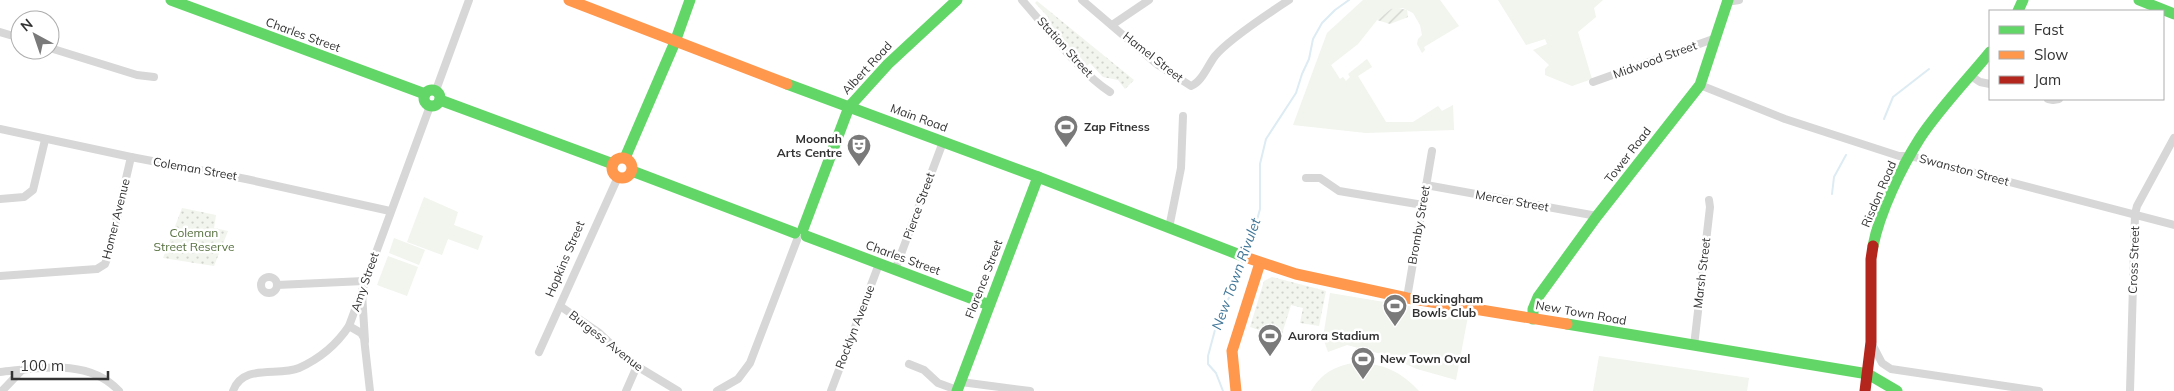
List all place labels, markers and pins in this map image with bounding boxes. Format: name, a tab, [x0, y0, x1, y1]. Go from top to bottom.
sports icon: Zap Fitness	[1053, 114, 1079, 148]
place label: Zap Fitness	[1084, 119, 1150, 134]
place label: Moonah Arts Centre	[777, 131, 842, 160]
theatre icon: Moonah Arts Centre	[846, 133, 872, 167]
place label: Buckingham Bowls Club	[1412, 291, 1484, 320]
sports icon: Buckingham Bowls Club	[1382, 293, 1408, 327]
sports icon: Aurora Stadium	[1257, 323, 1283, 357]
place label: Aurora Stadium	[1288, 328, 1380, 343]
sports icon: New Town Oval	[1350, 346, 1376, 380]
place label: New Town Oval	[1380, 351, 1470, 366]

